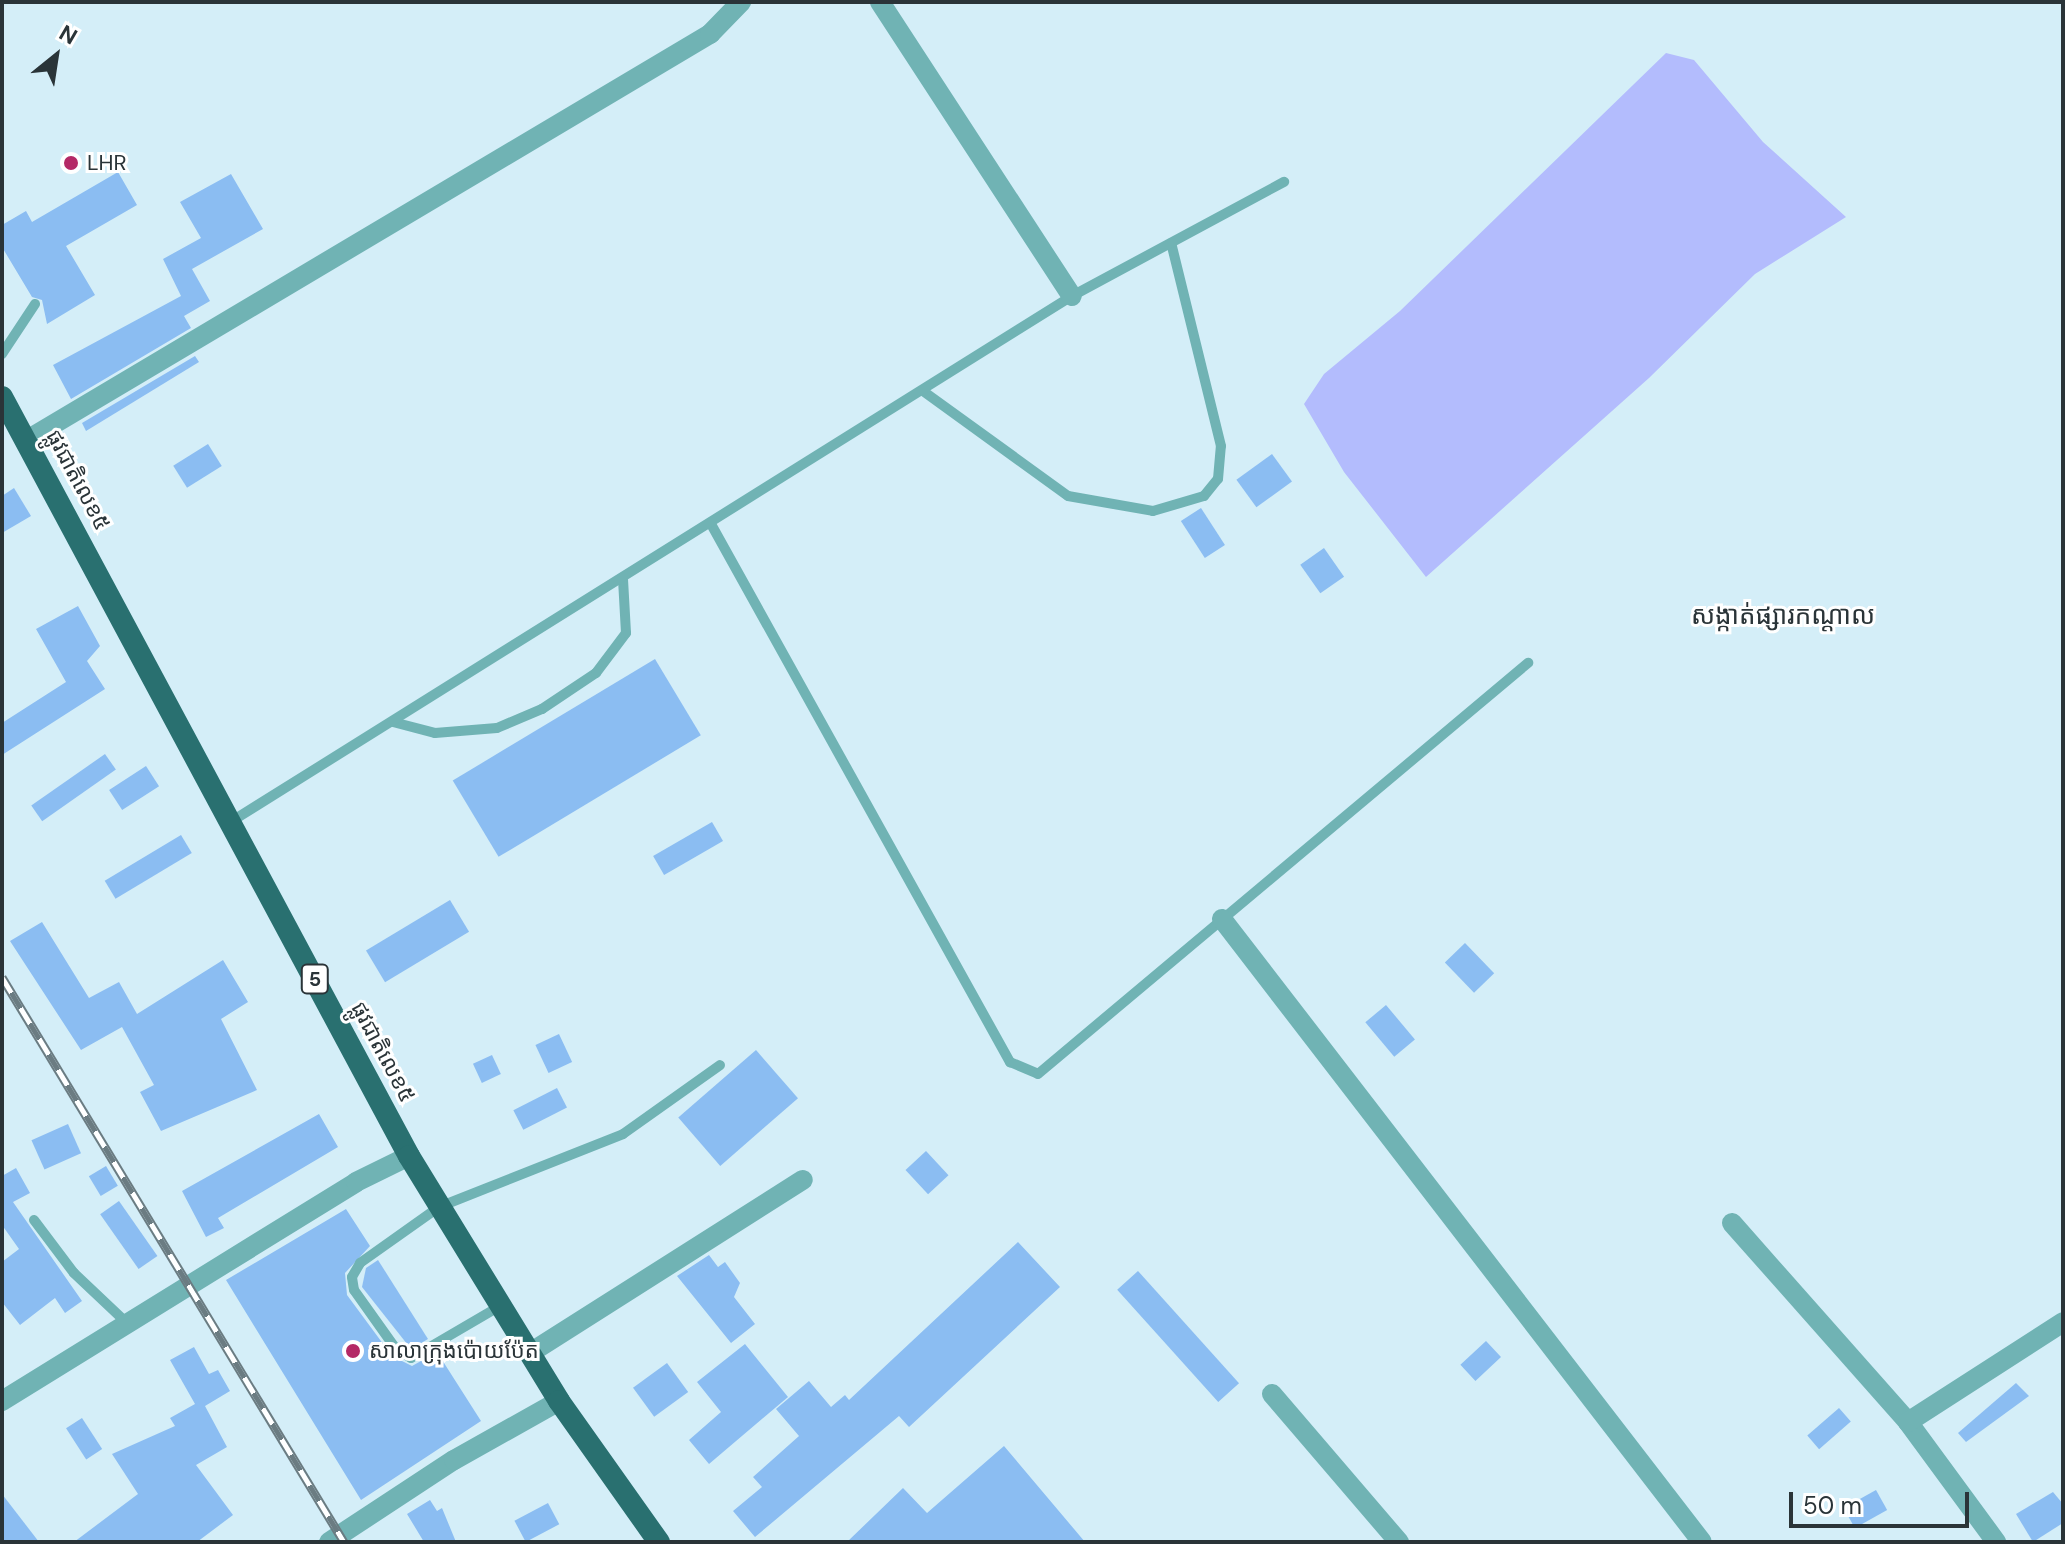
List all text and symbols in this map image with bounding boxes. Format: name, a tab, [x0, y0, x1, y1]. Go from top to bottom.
north arrow	[16, 16, 96, 96]
text: N	[54, 18, 82, 51]
place label: LHR	[87, 150, 127, 176]
marker: LHR	[62, 154, 80, 172]
street label: ផ្លូវជាតិលេខ៥	[40, 425, 116, 535]
district label: សង្កាត់ផ្សារកណ្ដាល	[1691, 600, 1875, 632]
road number: 5	[299, 963, 331, 995]
street label: ផ្លូវជាតិលេខ៥	[345, 997, 421, 1107]
place label: សាលាក្រុងប៉ោយប៉ែត	[369, 1338, 539, 1364]
marker: សាលាក្រុងប៉ោយប៉ែត	[344, 1342, 362, 1360]
scale bar	[1793, 1476, 1973, 1526]
text: 50 m	[1803, 1490, 1862, 1521]

